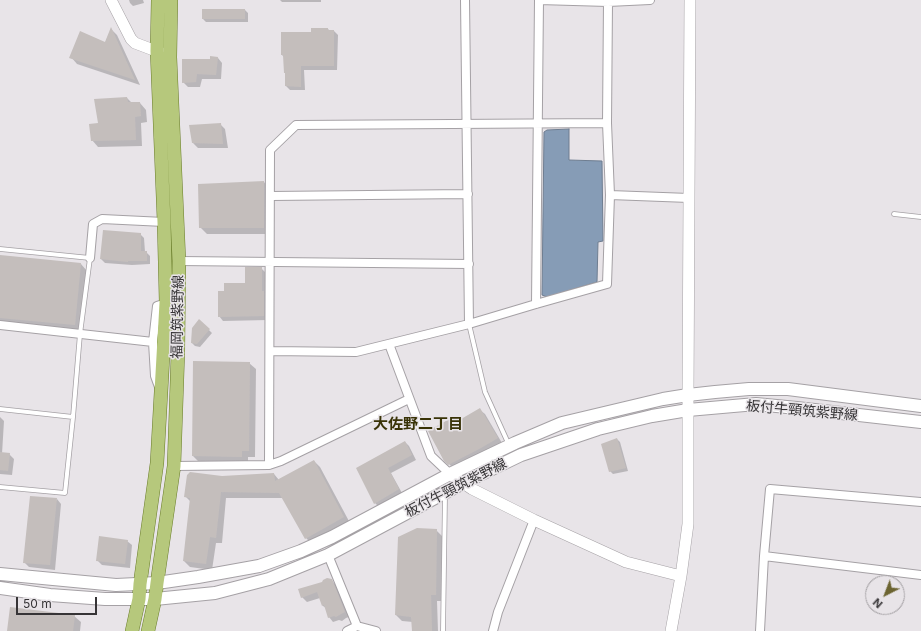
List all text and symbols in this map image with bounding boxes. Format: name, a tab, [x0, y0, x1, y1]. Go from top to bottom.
street label: 福岡筑紫野線	[169, 275, 187, 359]
street label: 板付牛頸筑紫野線	[745, 398, 859, 424]
district label: 大佐野二丁目	[373, 415, 463, 433]
street label: 板付牛頸筑紫野線	[402, 455, 510, 521]
north arrow	[865, 575, 905, 615]
scale bar	[18, 589, 99, 615]
text: N	[870, 595, 885, 611]
text: 50 m	[23, 596, 52, 611]

